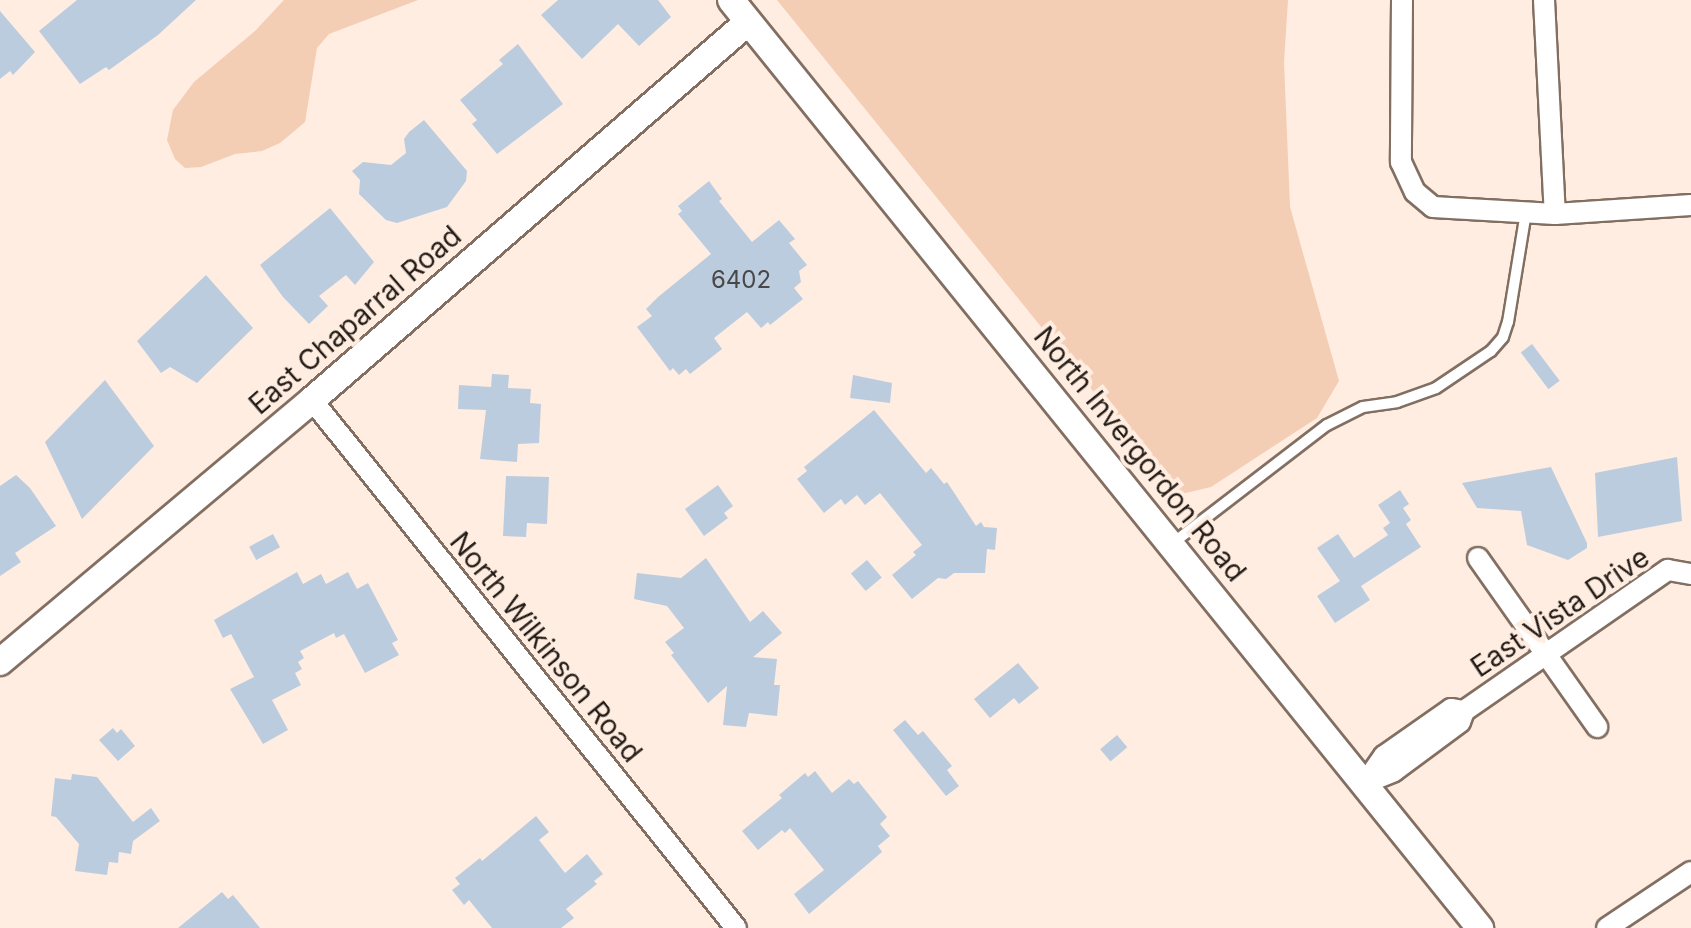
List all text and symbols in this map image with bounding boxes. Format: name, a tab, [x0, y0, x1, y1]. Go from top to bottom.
street label: East Chaparral Road	[242, 219, 468, 421]
house number: 6402	[711, 266, 771, 294]
street label: North Invergordon Road	[1027, 320, 1253, 588]
street label: North Wilkinson Road	[443, 525, 649, 769]
street label: East Vista Drive	[1465, 540, 1655, 684]

